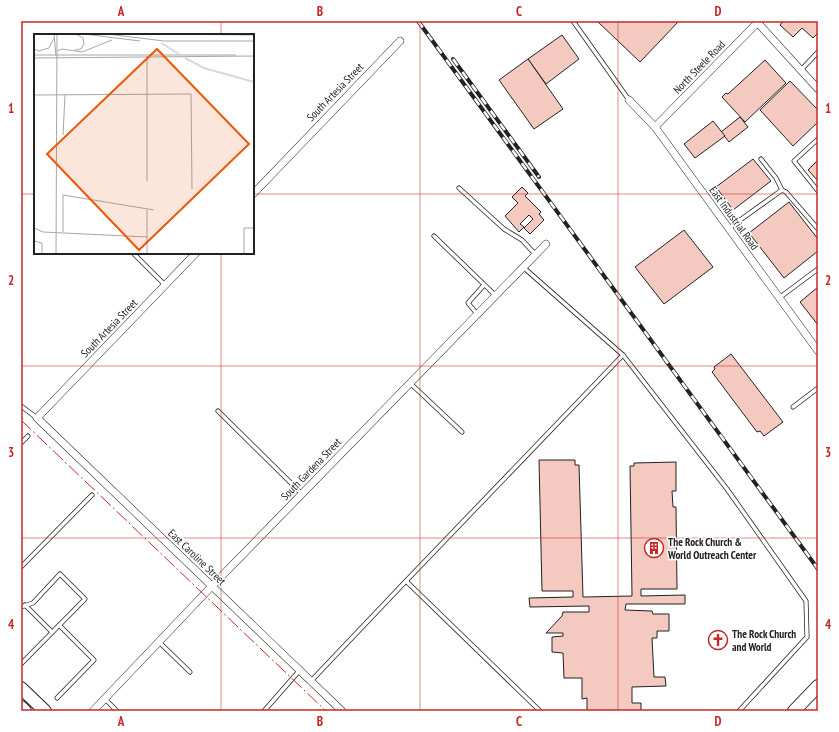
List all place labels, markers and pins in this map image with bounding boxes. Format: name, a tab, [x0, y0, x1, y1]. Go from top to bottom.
place label: The Rock Church & World Outreach Center	[667, 535, 757, 562]
building icon: The Rock Church & World Outreach Center	[643, 537, 665, 559]
place label: The Rock Church and World	[732, 627, 796, 654]
church icon: The Rock Church and World	[707, 629, 729, 651]

